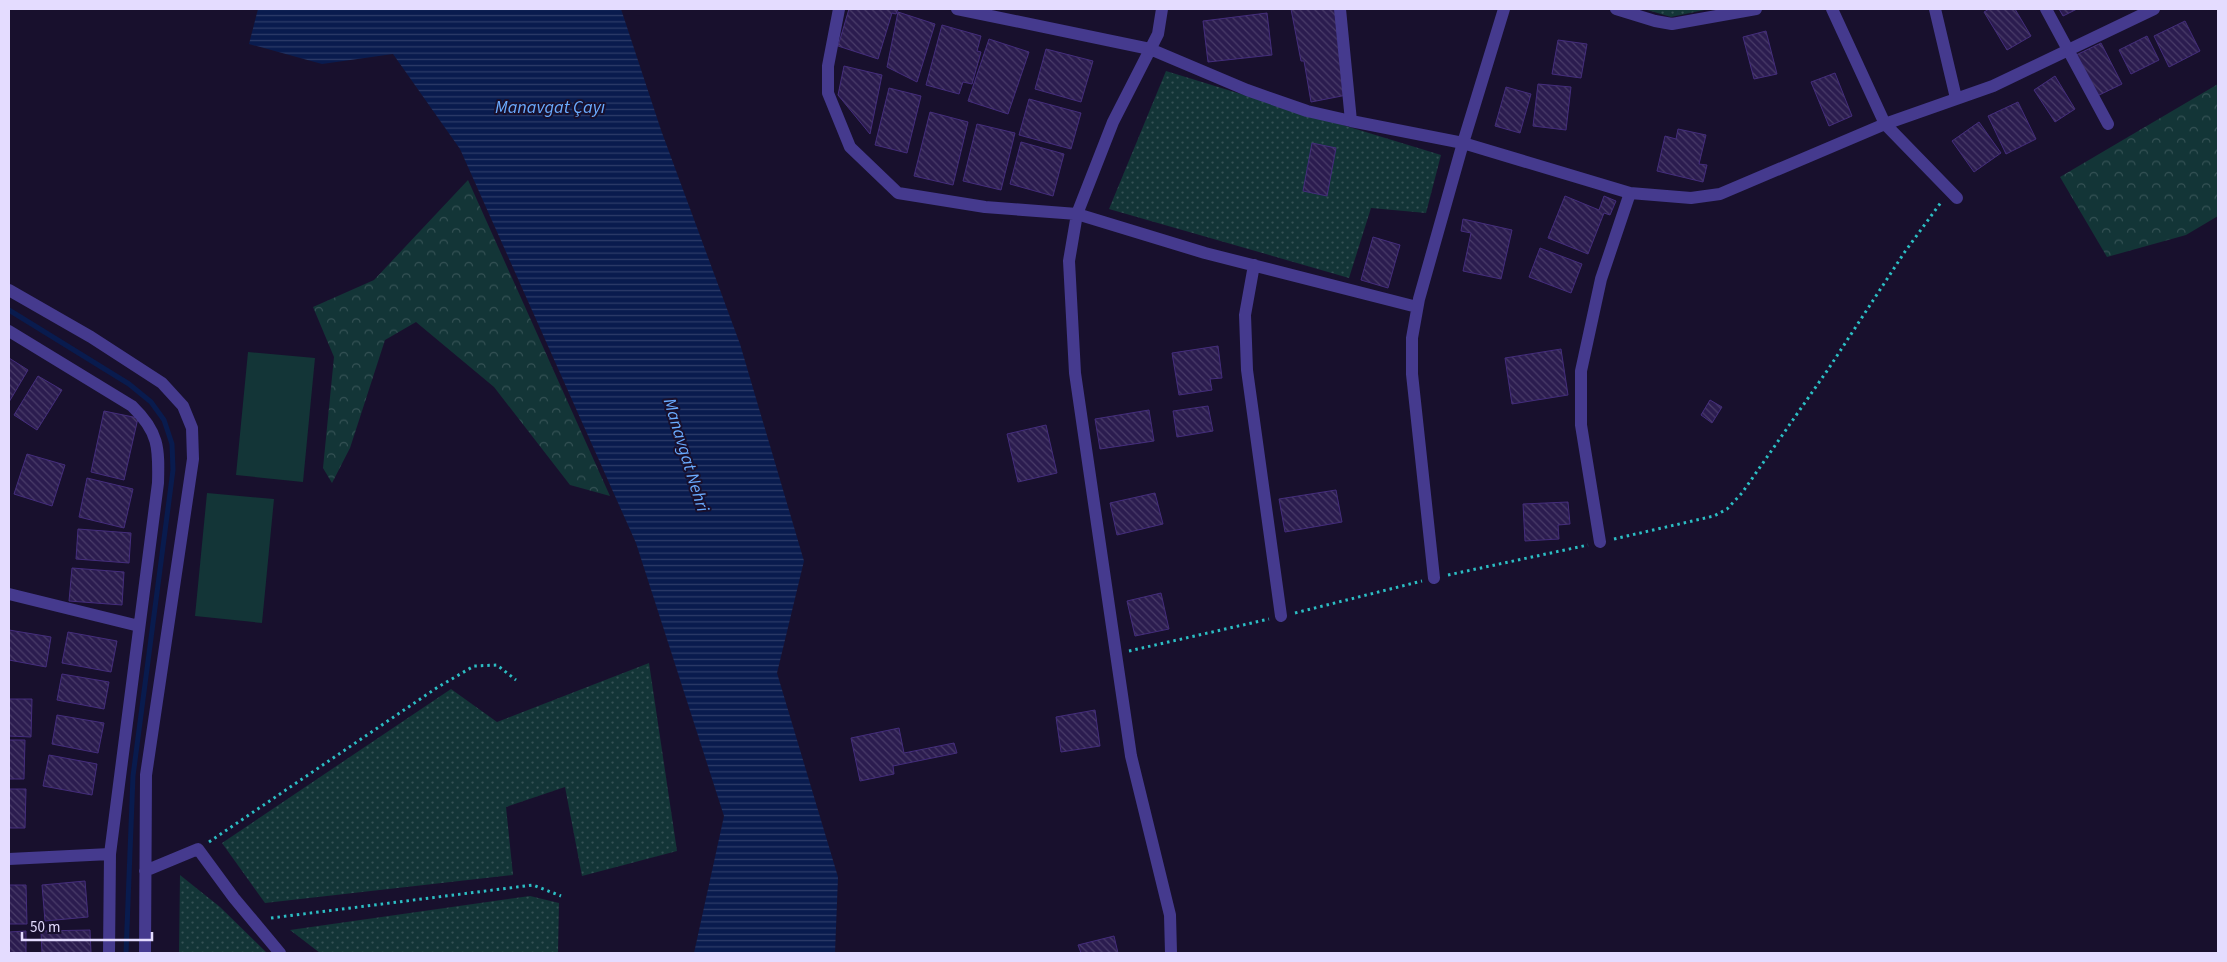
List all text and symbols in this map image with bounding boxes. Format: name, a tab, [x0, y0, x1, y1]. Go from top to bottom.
water label: Manavgat Çayı	[495, 95, 605, 120]
water label: Manavgat Nehri	[657, 395, 715, 516]
scale bar	[22, 910, 152, 942]
text: 50 m	[30, 917, 60, 938]

